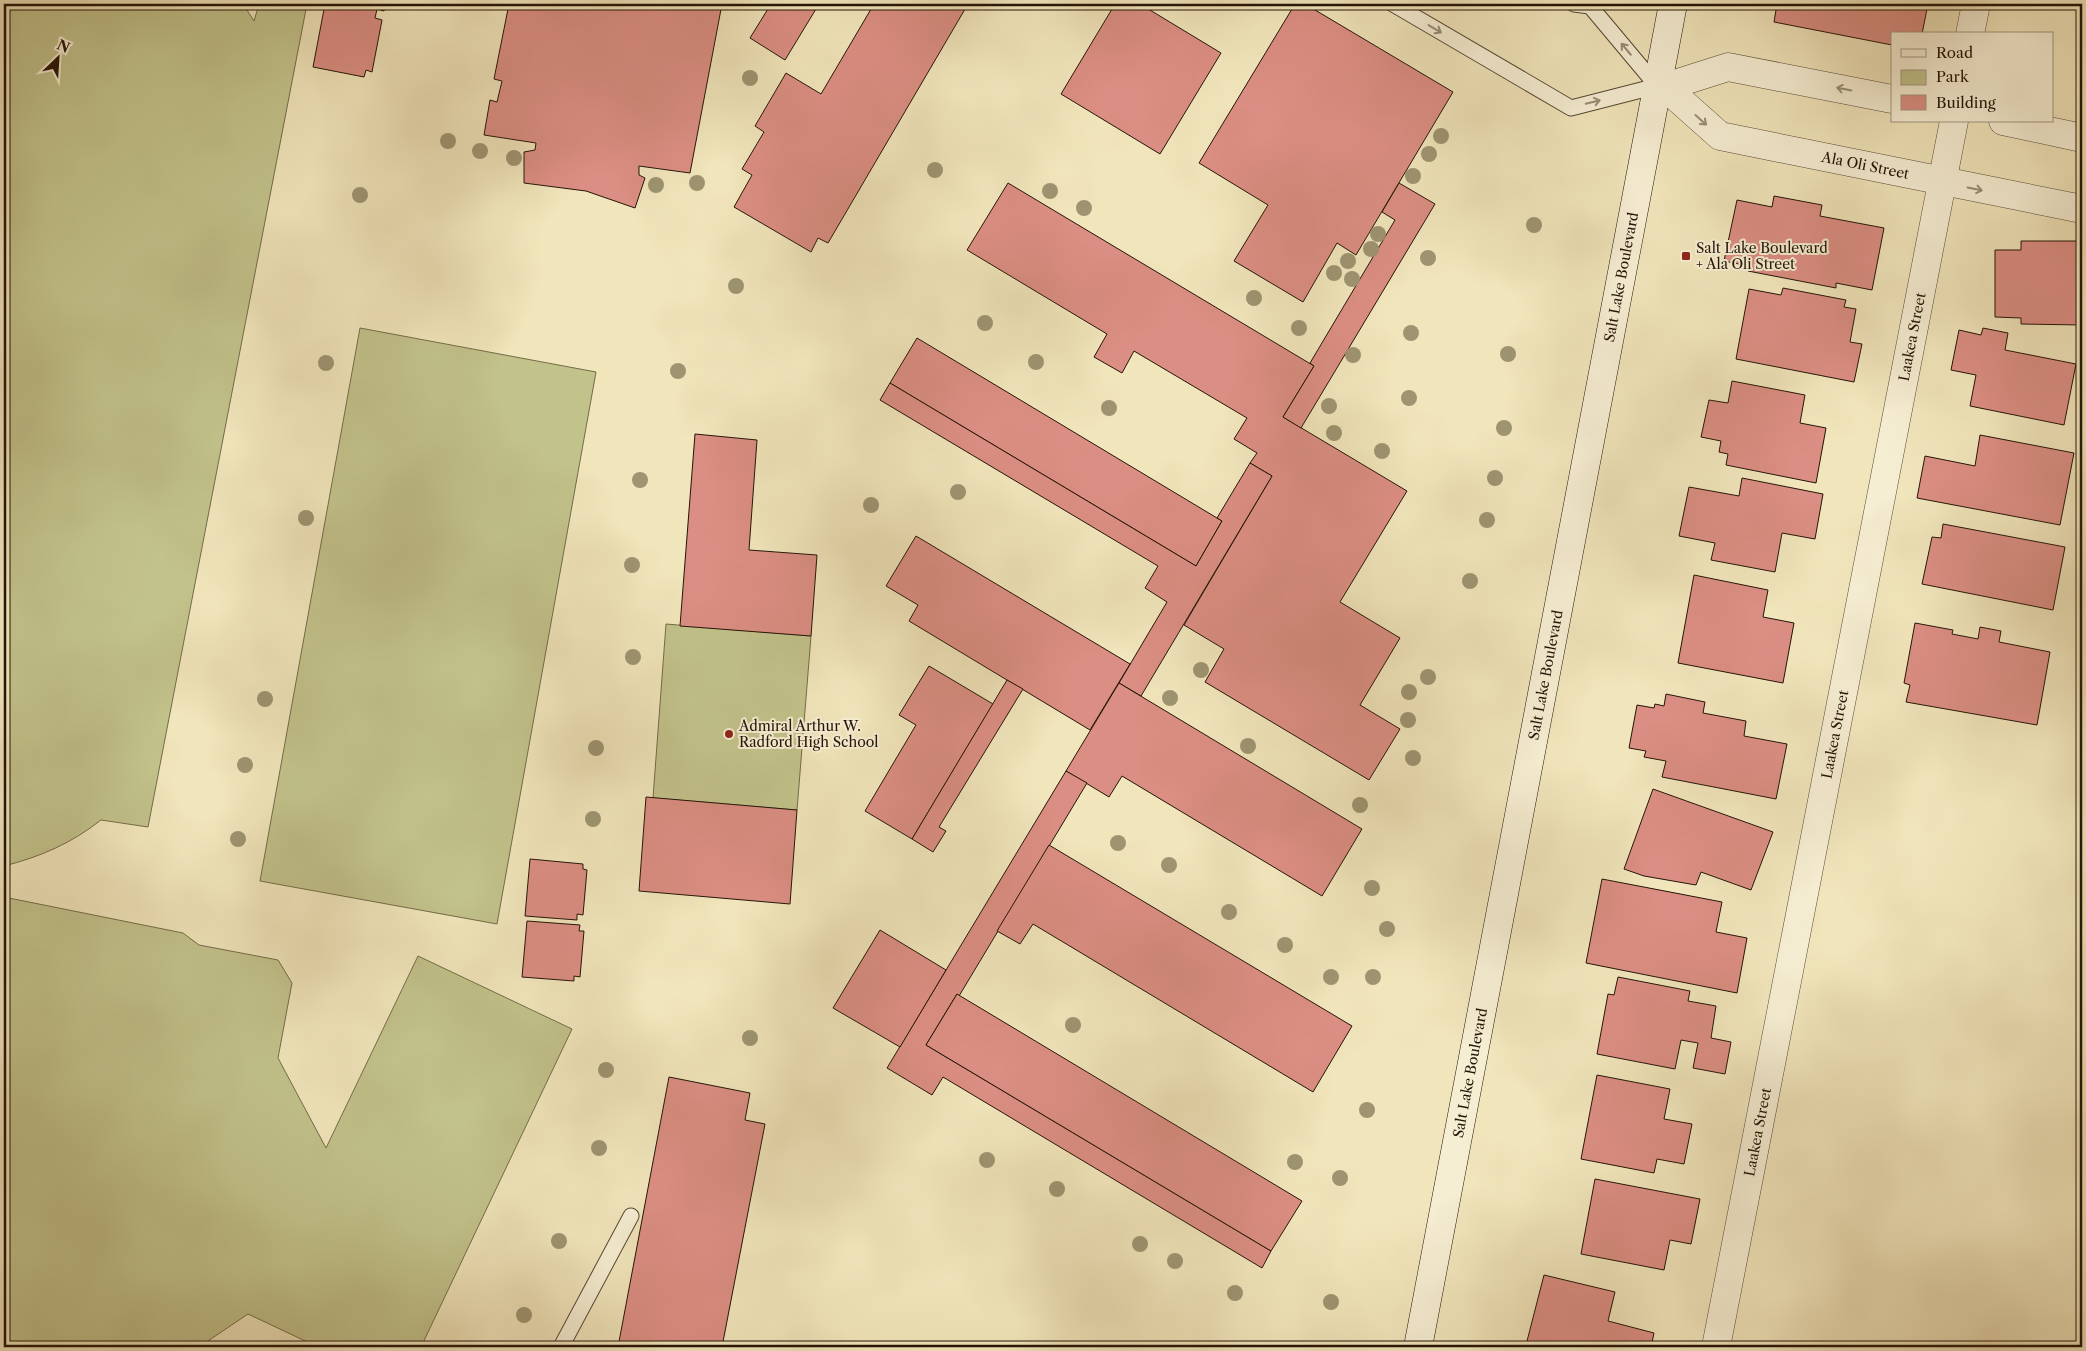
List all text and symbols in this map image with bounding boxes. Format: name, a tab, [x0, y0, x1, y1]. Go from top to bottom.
one-way arrow	[1427, 24, 1441, 34]
north arrow	[32, 32, 82, 82]
legend	[1891, 32, 2054, 122]
text: N	[54, 35, 73, 57]
one-way arrow	[1620, 42, 1631, 55]
text: Road	[1936, 43, 1973, 62]
text: Park	[1936, 67, 1970, 86]
one-way arrow	[1837, 84, 1853, 94]
text: Building	[1936, 93, 1996, 112]
one-way arrow	[1584, 97, 1600, 106]
one-way arrow	[1695, 114, 1708, 126]
street label: Ala Oli Street	[1819, 148, 1911, 183]
one-way arrow	[1966, 184, 1982, 194]
street label: Salt Lake Boulevard	[1600, 210, 1642, 344]
place label: Salt Lake Boulevard + Ala Oli Street	[1696, 239, 1828, 273]
marker: Salt Lake Boulevard + Ala Oli Street	[1680, 250, 1692, 262]
street label: Laakea Street	[1895, 291, 1930, 383]
street label: Salt Lake Boulevard	[1524, 608, 1567, 741]
street label: Laakea Street	[1818, 688, 1852, 780]
place label: Admiral Arthur W. Radford High School	[738, 717, 878, 751]
marker: Admiral Arthur W. Radford High School	[723, 728, 735, 740]
street label: Salt Lake Boulevard	[1449, 1006, 1491, 1139]
street label: Laakea Street	[1740, 1086, 1775, 1178]

